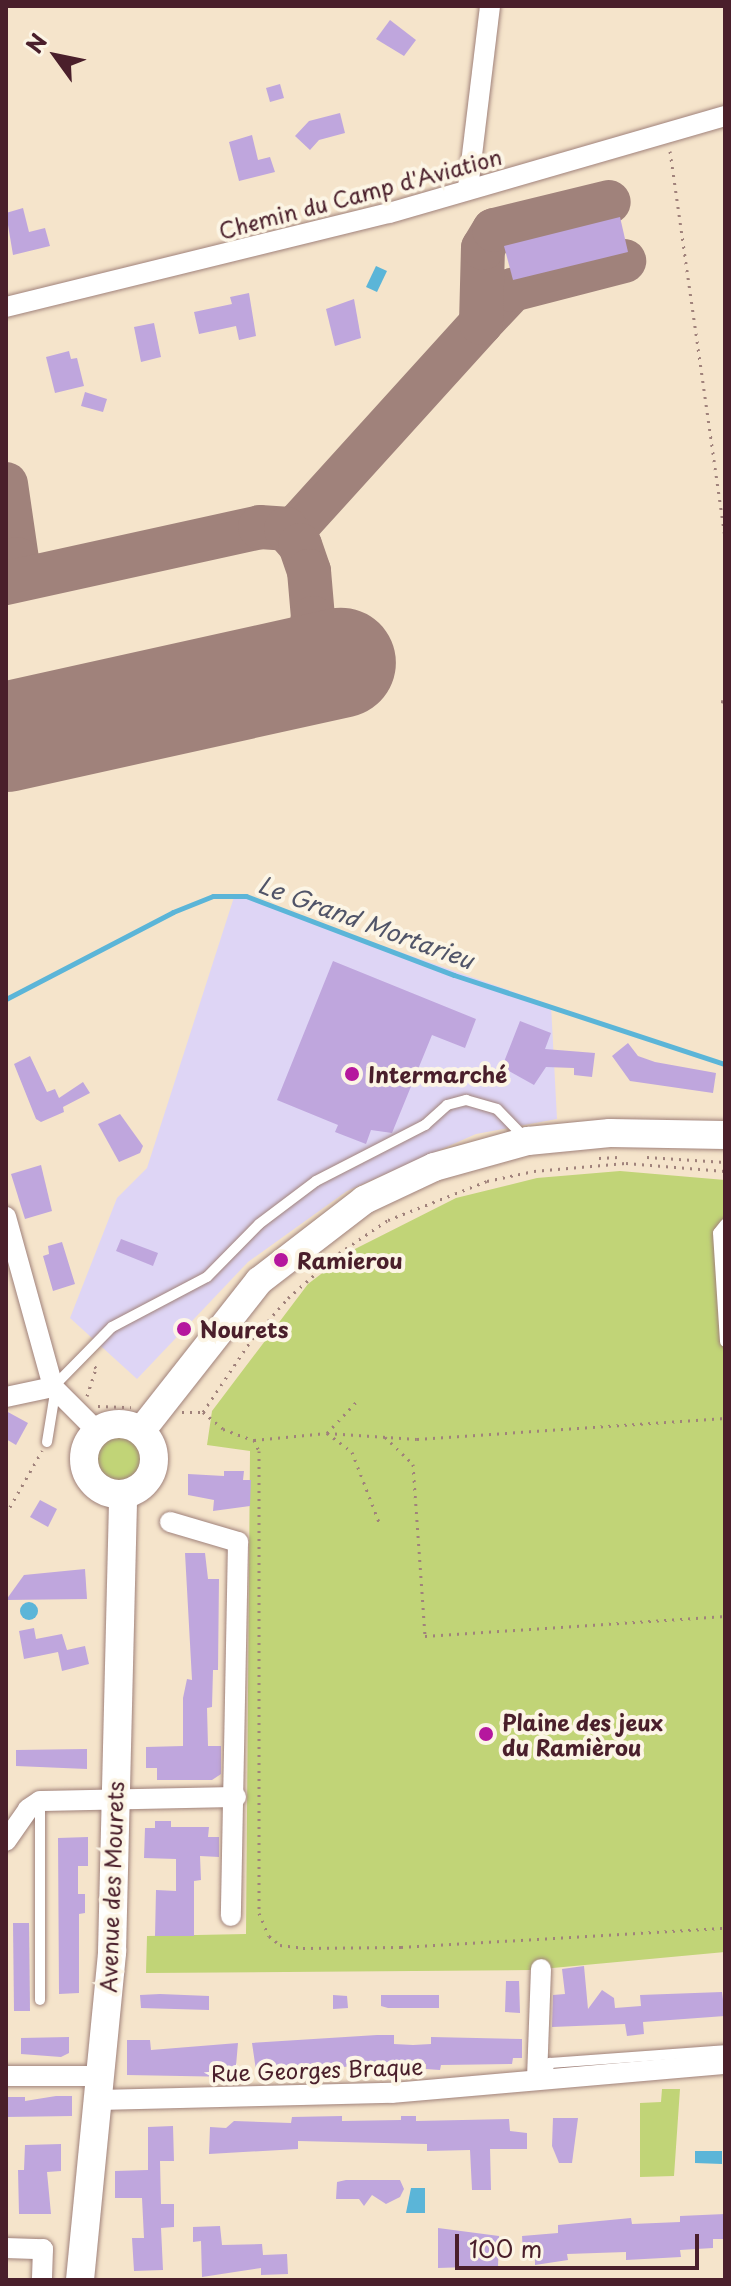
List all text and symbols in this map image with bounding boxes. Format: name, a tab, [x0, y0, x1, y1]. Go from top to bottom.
north arrow	[16, 16, 96, 96]
text: N	[17, 26, 54, 59]
street label: Chemin du Camp d'Aviation	[214, 142, 506, 244]
water label: Le Grand Mortarieu	[253, 869, 479, 975]
place label: Intermarché	[368, 1061, 507, 1087]
marker: Intermarché	[343, 1065, 361, 1083]
place label: Ramierou	[297, 1247, 403, 1273]
marker: Ramierou	[272, 1251, 290, 1269]
place label: Nourets	[200, 1316, 288, 1342]
marker: Nourets	[175, 1320, 193, 1338]
place label: Plaine des jeux du Ramièrou	[502, 1708, 666, 1760]
marker: Plaine des jeux du Ramièrou	[477, 1725, 495, 1743]
street label: Avenue des Mourets	[94, 1781, 128, 1993]
street label: Rue Georges Braque	[209, 2052, 425, 2086]
scale bar	[459, 2218, 703, 2268]
text: 100 m	[469, 2230, 542, 2266]

